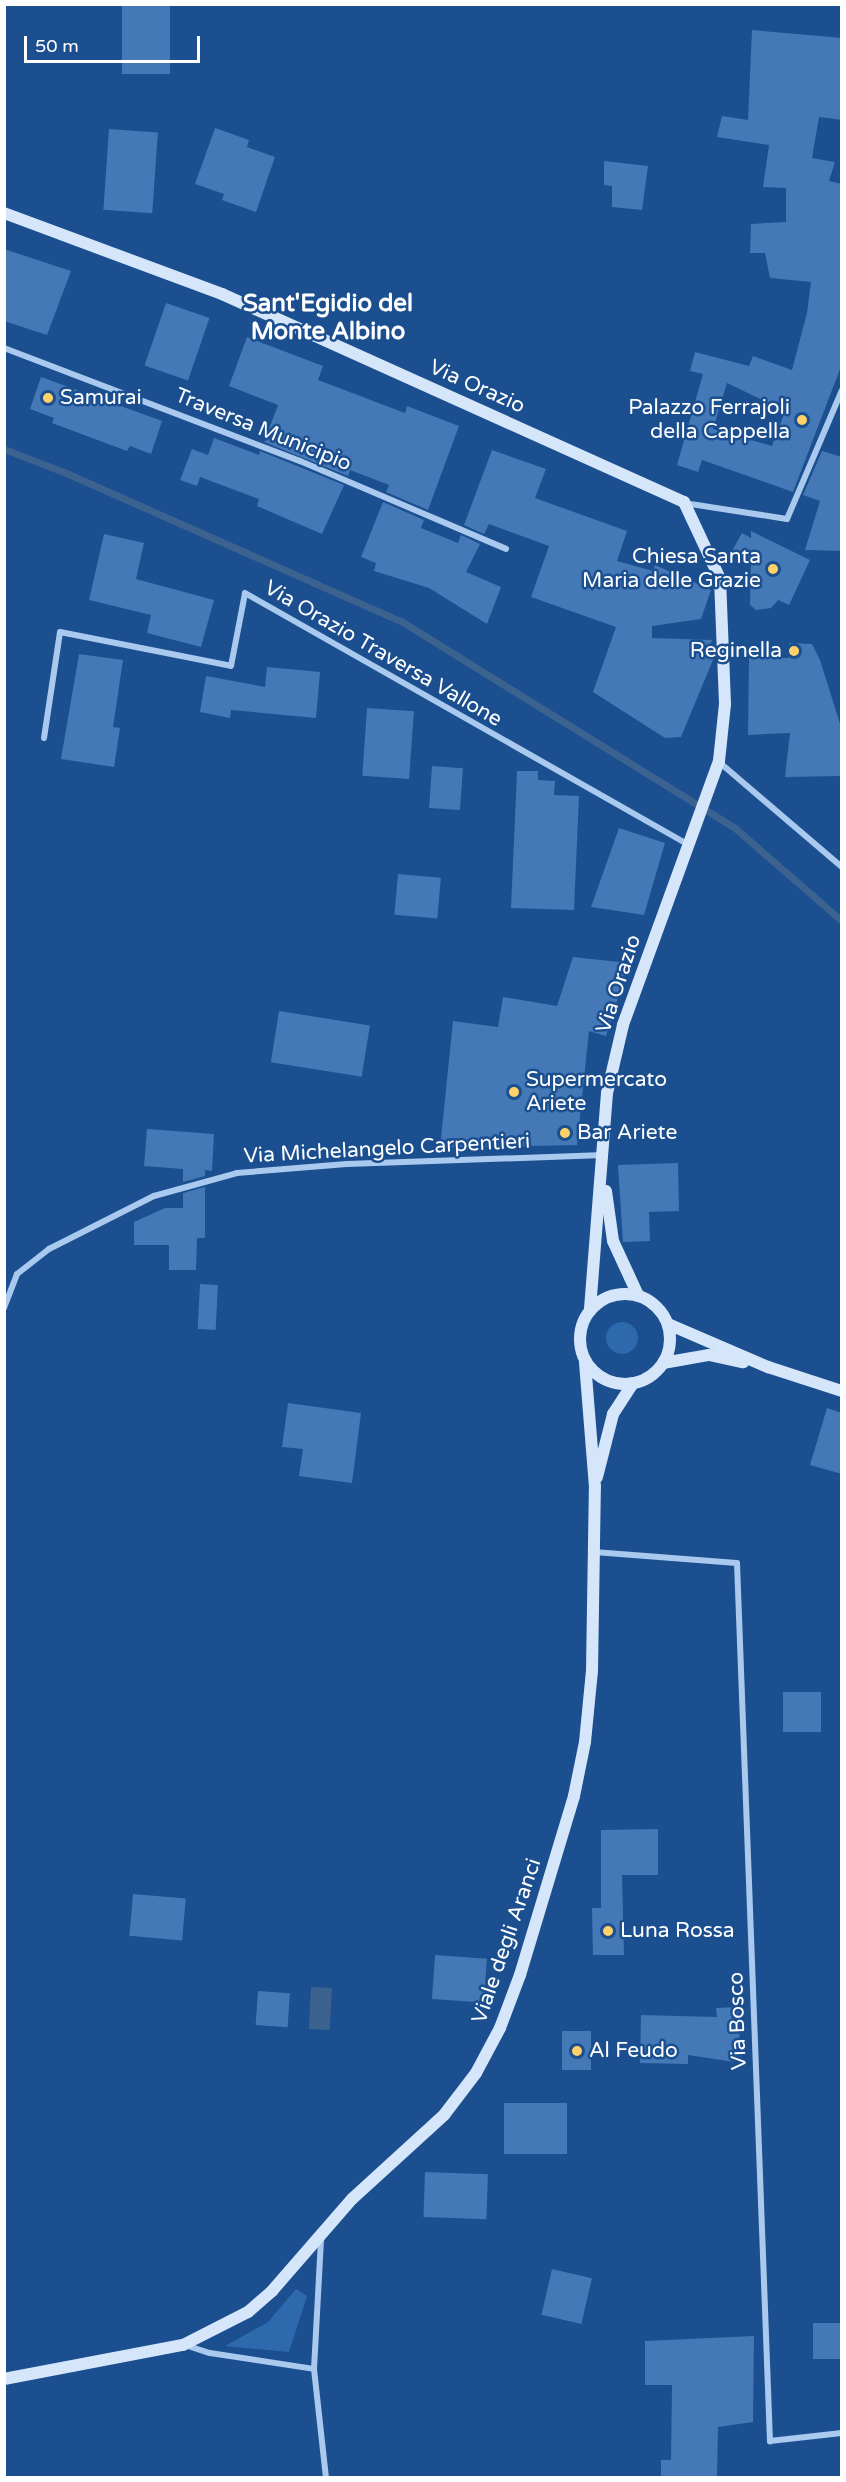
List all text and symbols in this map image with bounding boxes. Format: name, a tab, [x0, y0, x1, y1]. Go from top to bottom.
scale bar	[27, 24, 202, 62]
text: 50 m	[35, 35, 79, 57]
district label: Sant'Egidio del Monte Albino	[243, 290, 413, 346]
street label: Via Orazio	[425, 355, 529, 419]
street label: Traversa Municipio	[171, 383, 355, 477]
place label: Samurai	[60, 385, 142, 411]
marker: Samurai	[41, 391, 55, 405]
place label: Palazzo Ferrajoli della Cappella	[628, 395, 790, 445]
marker: Palazzo Ferrajoli della Cappella	[795, 413, 809, 427]
place label: Chiesa Santa Maria delle Grazie	[582, 544, 761, 594]
marker: Chiesa Santa Maria delle Grazie	[766, 562, 780, 576]
street label: Via Orazio Traversa Vallone	[260, 576, 506, 732]
place label: Reginella	[690, 638, 782, 664]
marker: Reginella	[787, 644, 801, 658]
street label: Via Orazio	[591, 932, 647, 1036]
place label: Supermercato Ariete	[526, 1067, 667, 1117]
marker: Supermercato Ariete	[507, 1085, 521, 1099]
place label: Bar Ariete	[577, 1120, 677, 1146]
marker: Bar Ariete	[558, 1126, 572, 1140]
street label: Via Michelangelo Carpentieri	[243, 1129, 531, 1169]
street label: Viale degli Aranci	[467, 1855, 547, 2027]
place label: Luna Rossa	[620, 1918, 735, 1944]
marker: Luna Rossa	[601, 1924, 615, 1938]
street label: Via Bosco	[724, 1972, 752, 2070]
place label: Al Feudo	[589, 2038, 678, 2064]
marker: Al Feudo	[570, 2044, 584, 2058]

